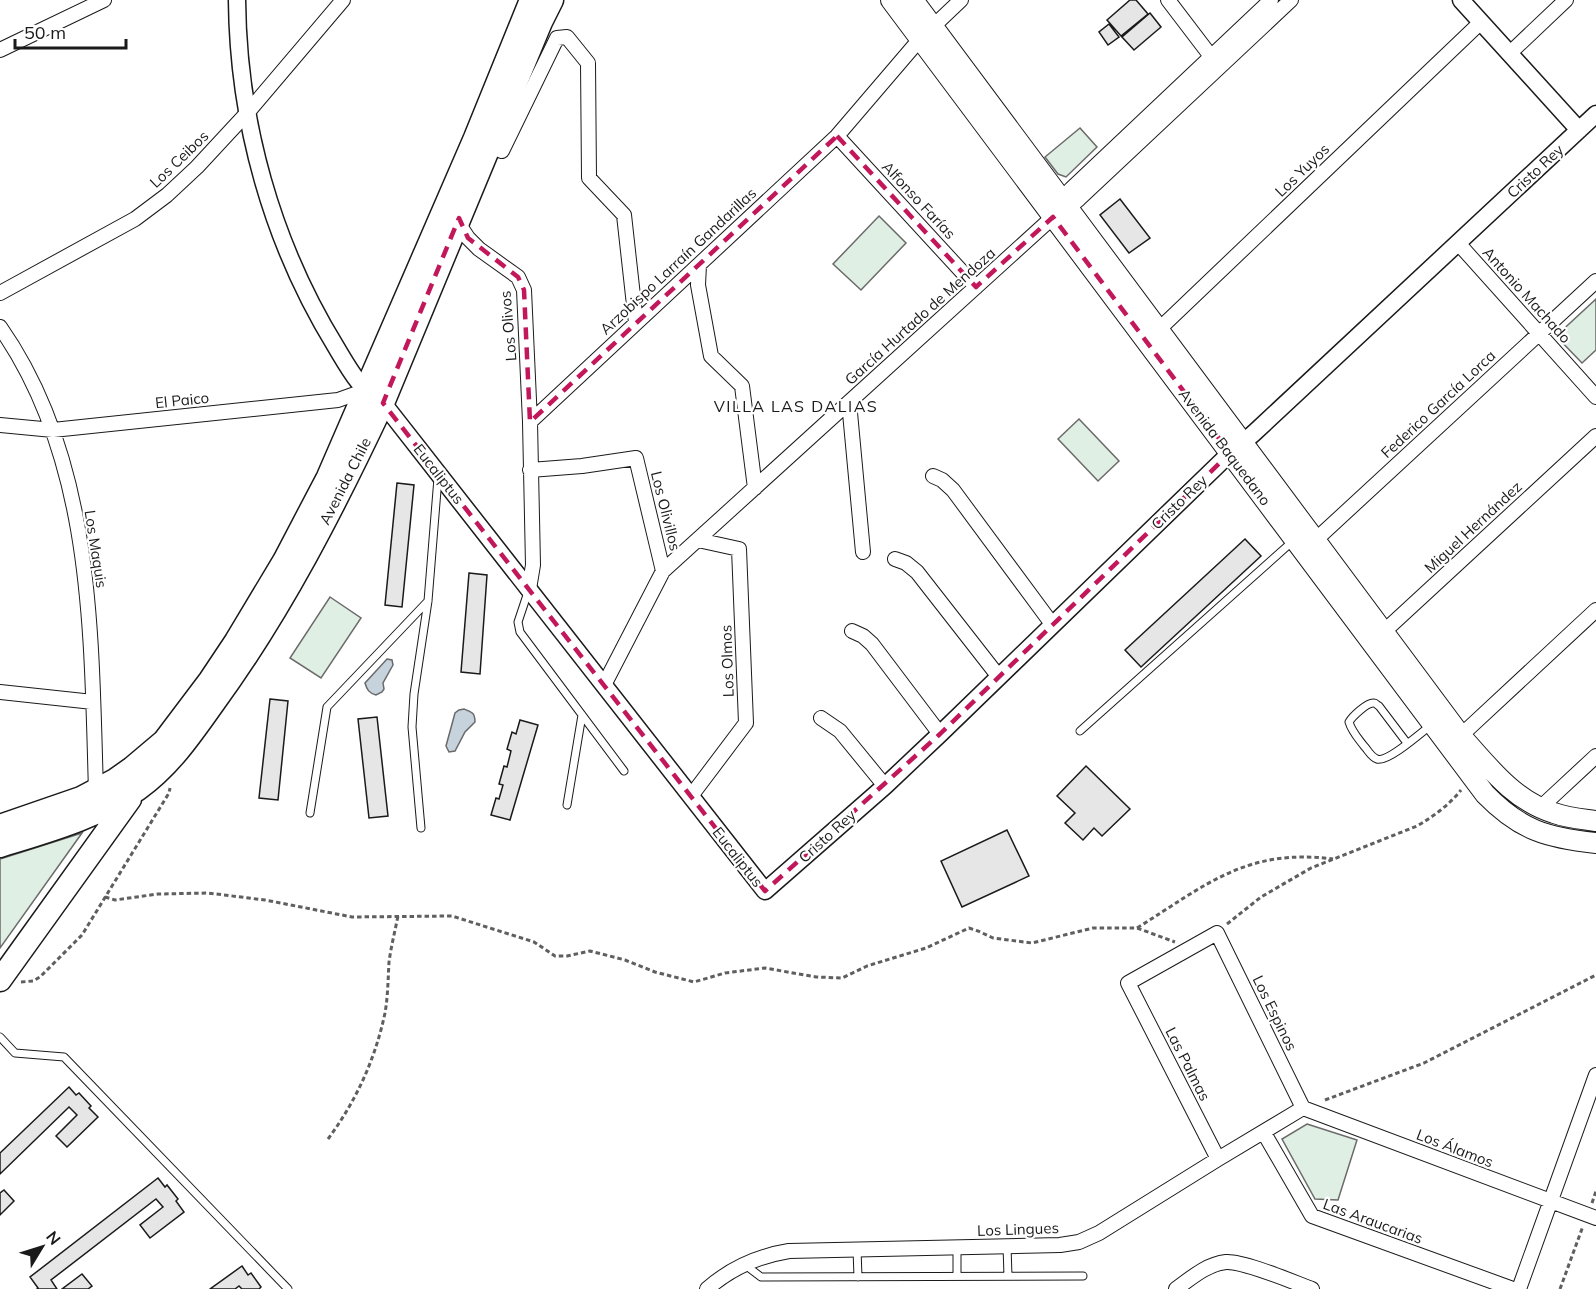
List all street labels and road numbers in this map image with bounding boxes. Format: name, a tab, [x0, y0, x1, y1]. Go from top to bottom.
street label: Los Ceibos	[146, 126, 212, 192]
street label: Los Yuyos	[1271, 139, 1333, 201]
street label: Cristo Rey	[1503, 140, 1567, 202]
street label: Alfonso Farías	[878, 157, 960, 243]
street label: Arzobispo Larraín Gandarillas	[596, 184, 760, 338]
street label: García Hurtado de Mendoza	[841, 243, 999, 389]
street label: Antonio Machado	[1479, 243, 1575, 347]
street label: Los Olivos	[495, 290, 521, 362]
street label: Federico García Lorca	[1377, 346, 1499, 462]
street label: Avenida Baquedano	[1175, 385, 1275, 509]
street label: El Paico	[154, 388, 210, 412]
street label: Avenida Chile	[315, 434, 375, 528]
street label: Eucaliptus	[410, 440, 468, 508]
street label: Los Olivillos	[647, 469, 685, 553]
street label: Cristo Rey	[1147, 471, 1211, 533]
street label: Miguel Hernández	[1420, 477, 1526, 577]
street label: Los Maquis	[80, 509, 112, 589]
street label: Los Olmos	[716, 625, 738, 697]
street label: Cristo Rey	[794, 805, 860, 867]
street label: Eucaliptus	[709, 823, 767, 891]
street label: Los Espinos	[1249, 972, 1301, 1054]
street label: Las Palmas	[1161, 1024, 1215, 1104]
street label: Los Álamos	[1414, 1125, 1496, 1171]
street label: Las Araucarias	[1321, 1194, 1425, 1248]
street label: Los Lingues	[977, 1218, 1059, 1240]

